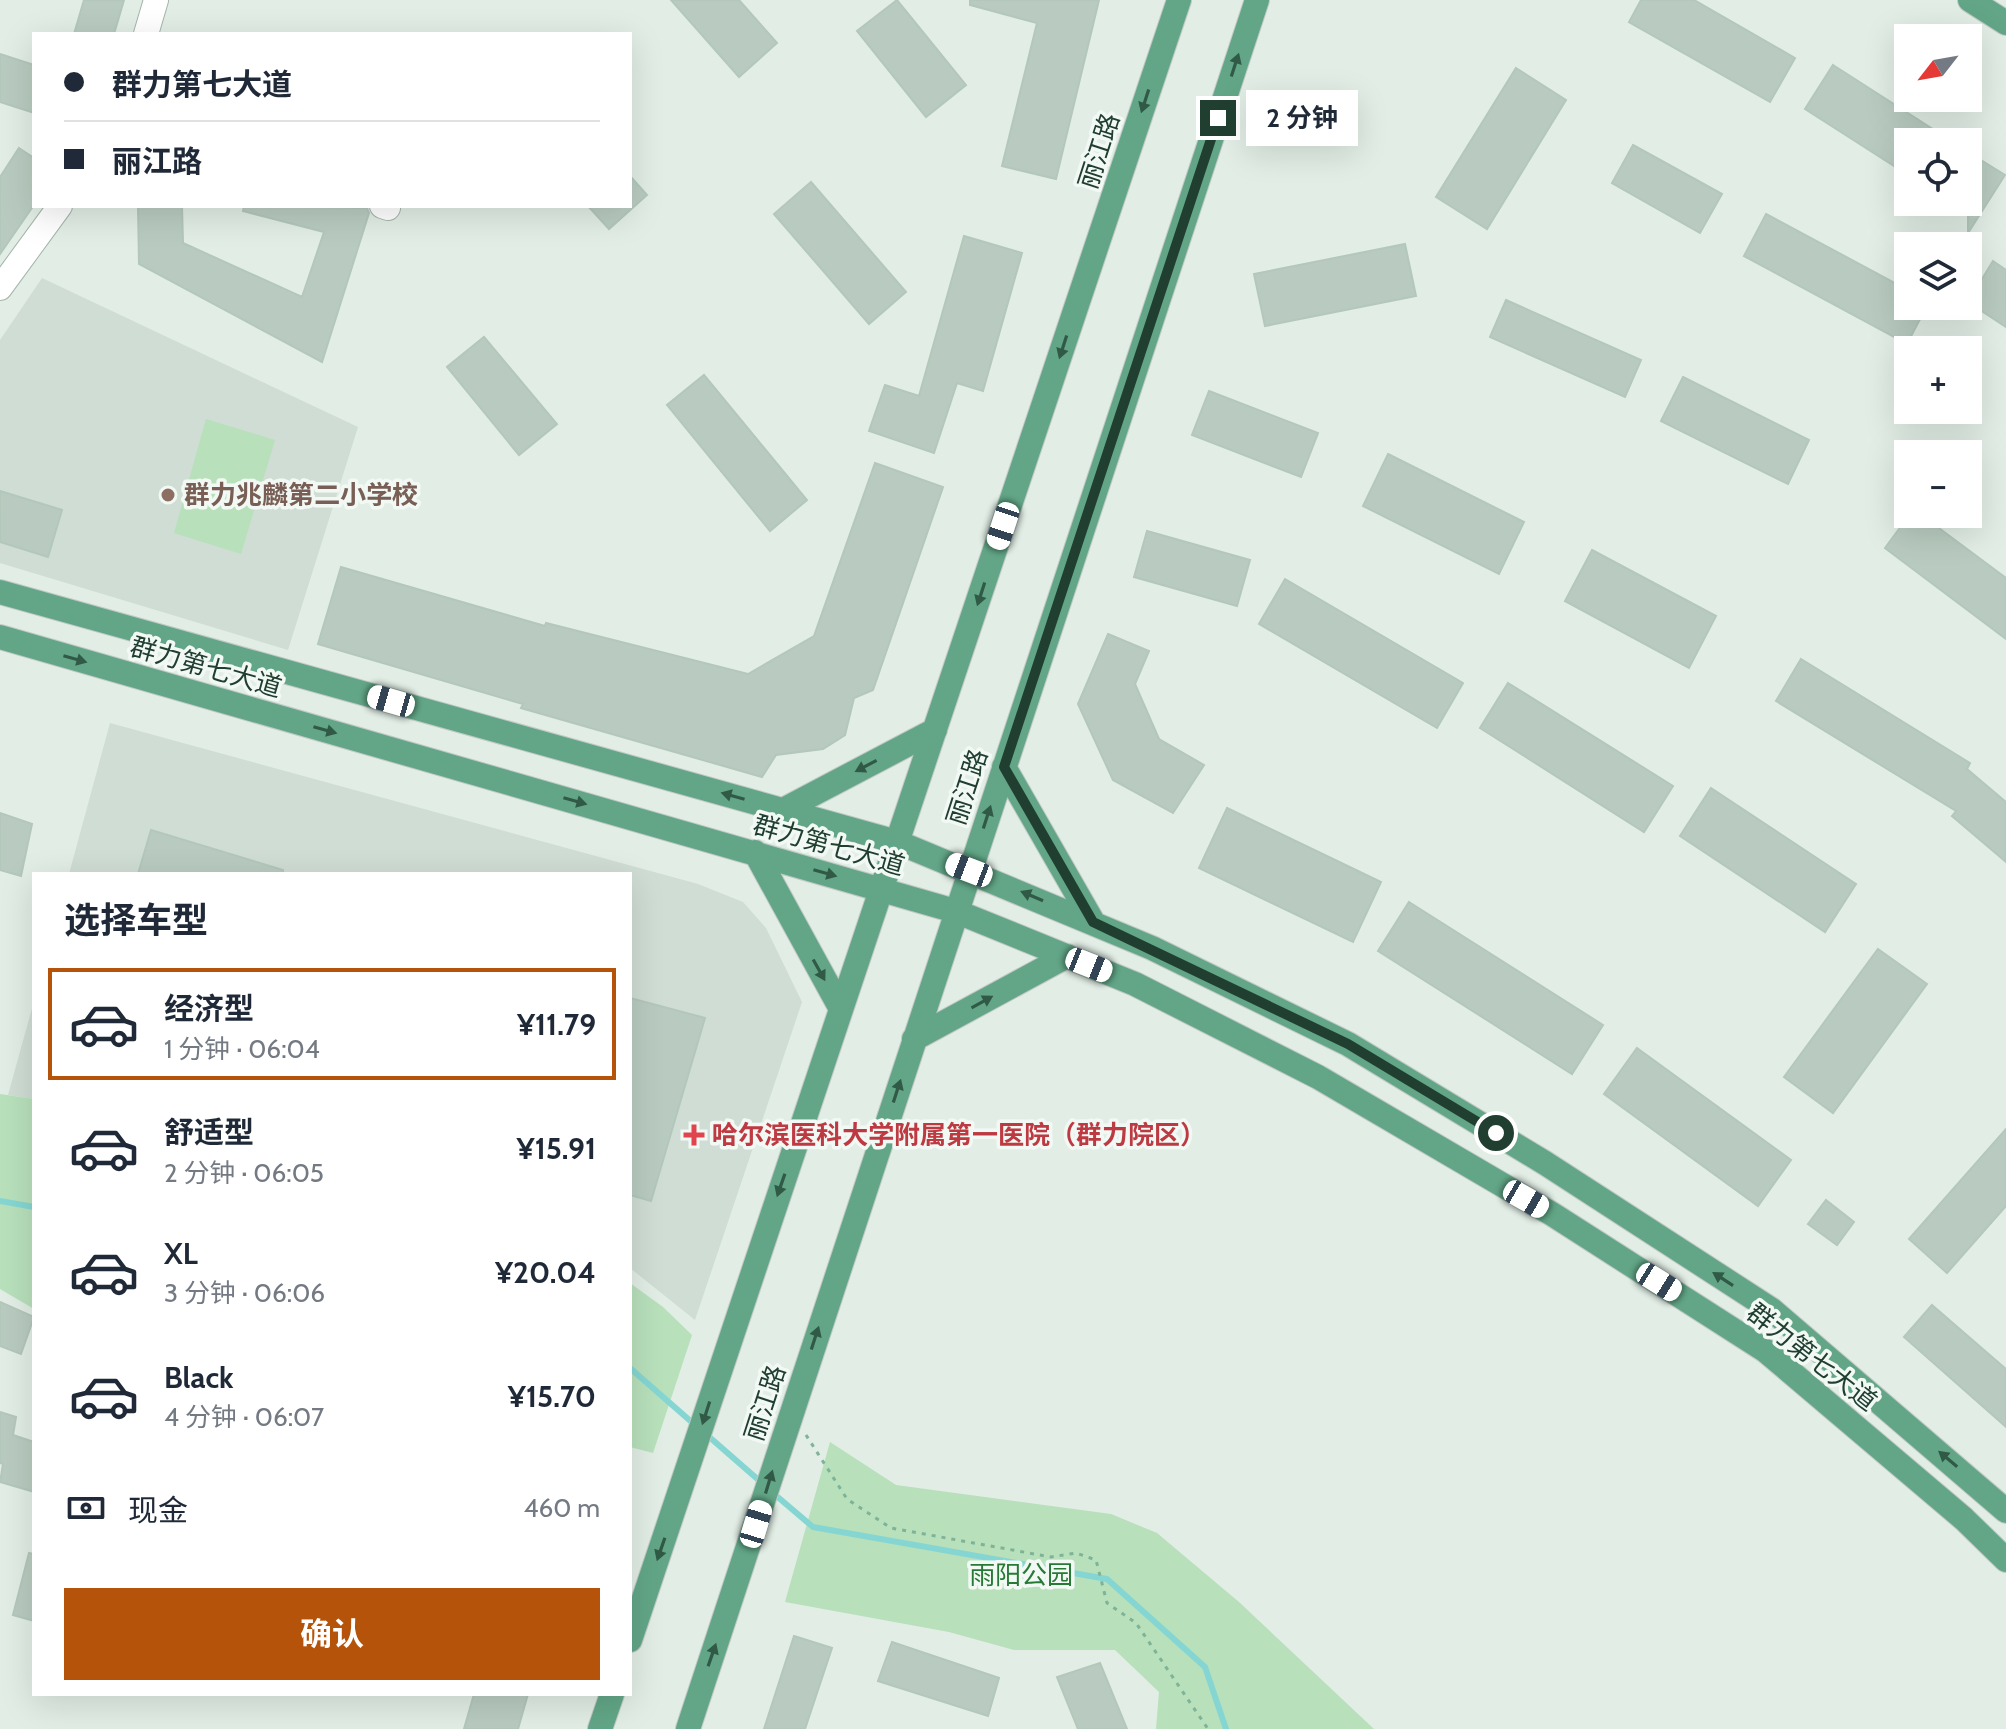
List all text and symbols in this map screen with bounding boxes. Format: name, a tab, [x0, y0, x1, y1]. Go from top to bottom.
north arrow	[1894, 24, 1982, 112]
map controls	[1894, 24, 1982, 528]
one-way arrow	[1230, 53, 1242, 77]
text: 群力第七大道	[112, 66, 292, 103]
one-way arrow	[1139, 89, 1151, 113]
callout: 2 分钟	[1246, 90, 1358, 146]
route end	[1200, 100, 1236, 136]
text: 2 分钟	[1266, 102, 1338, 134]
street label: 丽江路	[1072, 109, 1126, 193]
button: locate	[1894, 128, 1982, 216]
text: 丽江路	[112, 143, 202, 180]
button: layers	[1894, 232, 1982, 320]
one-way arrow	[1056, 335, 1069, 359]
button: +	[1894, 336, 1982, 424]
button: −	[1894, 440, 1982, 528]
place label: 群力兆麟第二小学校	[184, 479, 418, 511]
marker: 群力兆麟第二小学校	[159, 486, 177, 504]
car	[984, 499, 1022, 553]
one-way arrow	[974, 582, 986, 606]
street label: 群力第七大道	[127, 630, 285, 704]
one-way arrow	[63, 653, 88, 665]
car	[365, 683, 417, 719]
one-way arrow	[314, 724, 338, 737]
street label: 丽江路	[940, 745, 994, 829]
one-way arrow	[855, 759, 877, 773]
one-way arrow	[720, 790, 745, 802]
one-way arrow	[564, 795, 588, 808]
one-way arrow	[981, 805, 993, 829]
street label: 群力第七大道	[750, 808, 908, 882]
car	[942, 850, 996, 890]
one-way arrow	[813, 867, 838, 879]
one-way arrow	[1020, 890, 1044, 903]
text: 选择车型	[64, 898, 208, 942]
car	[1062, 945, 1116, 985]
one-way arrow	[812, 958, 826, 981]
icon: car	[68, 988, 140, 1060]
text: 经济型	[164, 990, 254, 1027]
one-way arrow	[971, 995, 994, 1009]
text: ¥11.79	[517, 1006, 596, 1043]
text: 1 分钟 · 06:04	[164, 1033, 320, 1065]
one-way arrow	[891, 1079, 904, 1103]
icon: car	[68, 1112, 140, 1184]
text: 舒适型	[164, 1114, 254, 1151]
route start	[1478, 1115, 1514, 1151]
place label: 哈尔滨医科大学附属第一医院（群力院区）	[712, 1119, 1206, 1151]
marker: 哈尔滨医科大学附属第一医院（群力院区）	[683, 1124, 705, 1146]
text: ¥15.91	[517, 1130, 596, 1167]
text: 2 分钟 · 06:05	[164, 1157, 324, 1189]
one-way arrow	[775, 1173, 787, 1197]
car	[1499, 1177, 1553, 1221]
text: XL	[164, 1235, 198, 1272]
icon: car	[68, 1236, 140, 1308]
text: ¥20.04	[495, 1254, 596, 1291]
car	[1632, 1259, 1686, 1305]
one-way arrow	[1713, 1271, 1734, 1286]
text: 3 分钟 · 06:06	[164, 1277, 325, 1309]
street label: 群力第七大道	[1741, 1296, 1883, 1418]
one-way arrow	[810, 1325, 822, 1349]
text: Black	[164, 1359, 234, 1396]
icon: car	[68, 1360, 140, 1432]
street label: 丽江路	[738, 1361, 792, 1445]
text: ¥15.70	[508, 1378, 596, 1415]
text: 4 分钟 · 06:07	[164, 1401, 324, 1433]
one-way arrow	[699, 1401, 711, 1425]
one-way arrow	[1938, 1451, 1958, 1468]
one-way arrow	[763, 1470, 776, 1494]
icon: cash	[64, 1486, 108, 1530]
text: 现金	[128, 1492, 188, 1529]
text: 460 m	[523, 1492, 600, 1524]
car	[738, 1498, 774, 1550]
one-way arrow	[654, 1537, 666, 1561]
park label: 雨阳公园	[969, 1559, 1073, 1591]
button: 确认	[64, 1588, 600, 1680]
one-way arrow	[707, 1643, 719, 1667]

